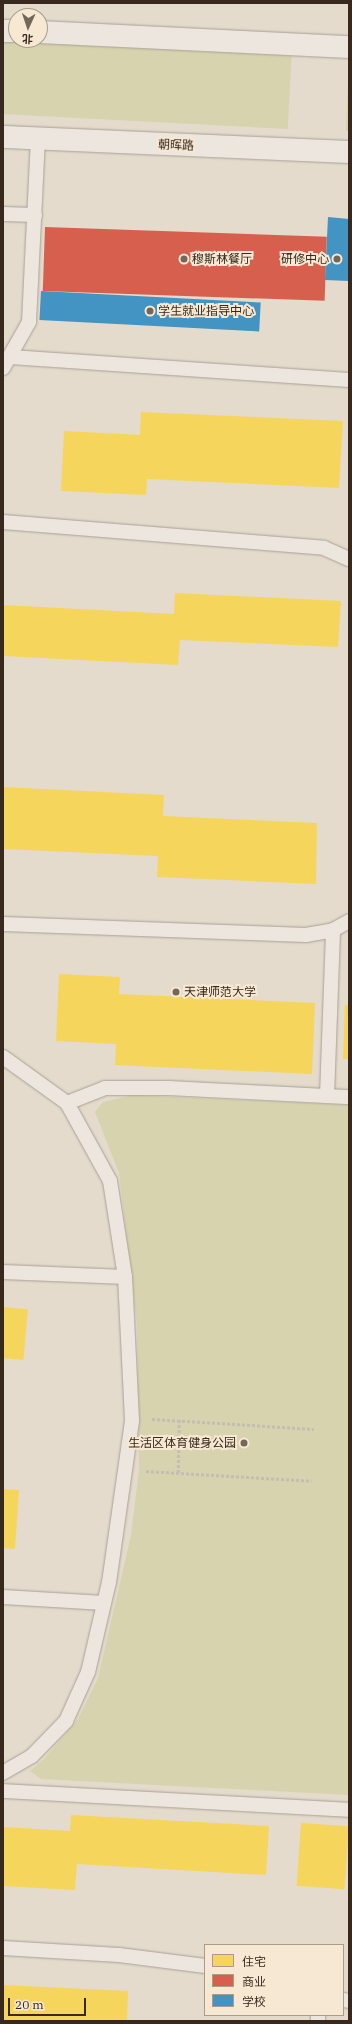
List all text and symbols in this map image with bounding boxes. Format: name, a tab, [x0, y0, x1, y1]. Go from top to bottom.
north arrow	[8, 8, 48, 48]
text: 北	[22, 32, 33, 46]
street label: 朝晖路	[158, 137, 194, 153]
place label: 穆斯林餐厅	[192, 252, 252, 266]
place label: 研修中心	[281, 252, 329, 266]
marker: 穆斯林餐厅	[179, 254, 189, 264]
marker: 研修中心	[332, 254, 342, 264]
place label: 学生就业指导中心	[158, 304, 254, 318]
marker: 学生就业指导中心	[145, 306, 155, 316]
place label: 天津师范大学	[184, 985, 256, 999]
marker: 天津师范大学	[171, 987, 181, 997]
place label: 生活区体育健身公园	[128, 1436, 236, 1450]
marker: 生活区体育健身公园	[239, 1438, 249, 1448]
legend	[204, 1944, 344, 2016]
text: 住宅	[242, 1954, 266, 1969]
text: 商业	[242, 1974, 266, 1989]
scale bar	[10, 1990, 88, 2016]
text: 学校	[242, 1994, 266, 2009]
text: 20 m	[15, 1997, 44, 2012]

